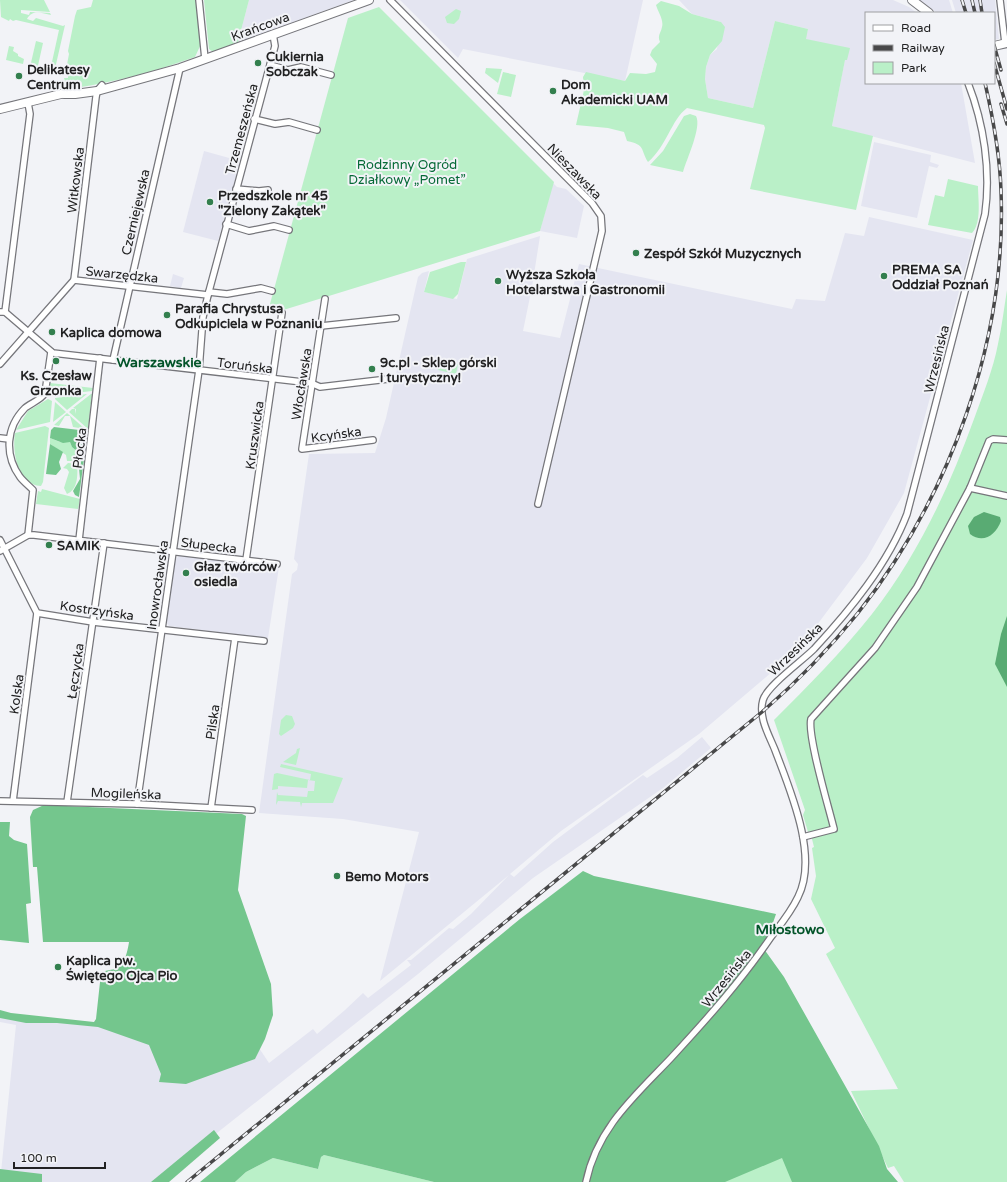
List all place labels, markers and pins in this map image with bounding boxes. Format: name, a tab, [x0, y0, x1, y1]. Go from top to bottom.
place label: Cukiernia Sobczak	[266, 49, 324, 80]
marker: Cukiernia Sobczak	[253, 58, 263, 68]
place label: Delikatesy Centrum	[27, 62, 90, 93]
marker: Delikatesy Centrum	[14, 71, 24, 81]
place label: Dom Akademicki UAM	[561, 77, 668, 108]
marker: Dom Akademicki UAM	[548, 86, 558, 96]
place label: Przedszkole nr 45 "Zielony Zakątek"	[218, 188, 328, 219]
marker: Przedszkole nr 45 "Zielony Zakątek"	[205, 197, 215, 207]
place label: Zespół Szkół Muzycznych	[644, 246, 802, 262]
marker: Zespół Szkół Muzycznych	[631, 248, 641, 258]
place label: PREMA SA Oddział Poznań	[892, 262, 989, 293]
place label: Wyższa Szkoła Hotelarstwa i Gastronomii	[506, 267, 665, 298]
marker: PREMA SA Oddział Poznań	[879, 271, 889, 281]
marker: Wyższa Szkoła Hotelarstwa i Gastronomii	[493, 276, 503, 286]
place label: Parafia Chrystusa Odkupiciela w Poznaniu	[175, 301, 322, 332]
marker: Parafia Chrystusa Odkupiciela w Poznaniu	[162, 310, 172, 320]
place label: Kaplica domowa	[60, 325, 162, 341]
marker: Kaplica domowa	[47, 327, 57, 337]
place label: 9c.pl - Sklep górski i turystyczny!	[380, 355, 497, 386]
marker: Ks. Czesław Grzonka	[51, 356, 61, 366]
marker: 9c.pl - Sklep górski i turystyczny!	[367, 364, 377, 374]
place label: Ks. Czesław Grzonka	[20, 368, 93, 399]
place label: SAMIK	[57, 538, 100, 554]
marker: SAMIK	[44, 540, 54, 550]
place label: Głaz twórców osiedla	[194, 559, 278, 590]
marker: Głaz twórców osiedla	[181, 568, 191, 578]
place label: Bemo Motors	[345, 869, 429, 885]
marker: Bemo Motors	[332, 871, 342, 881]
place label: Kaplica pw. Świętego Ojca Pio	[66, 953, 177, 984]
marker: Kaplica pw. Świętego Ojca Pio	[53, 962, 63, 972]

